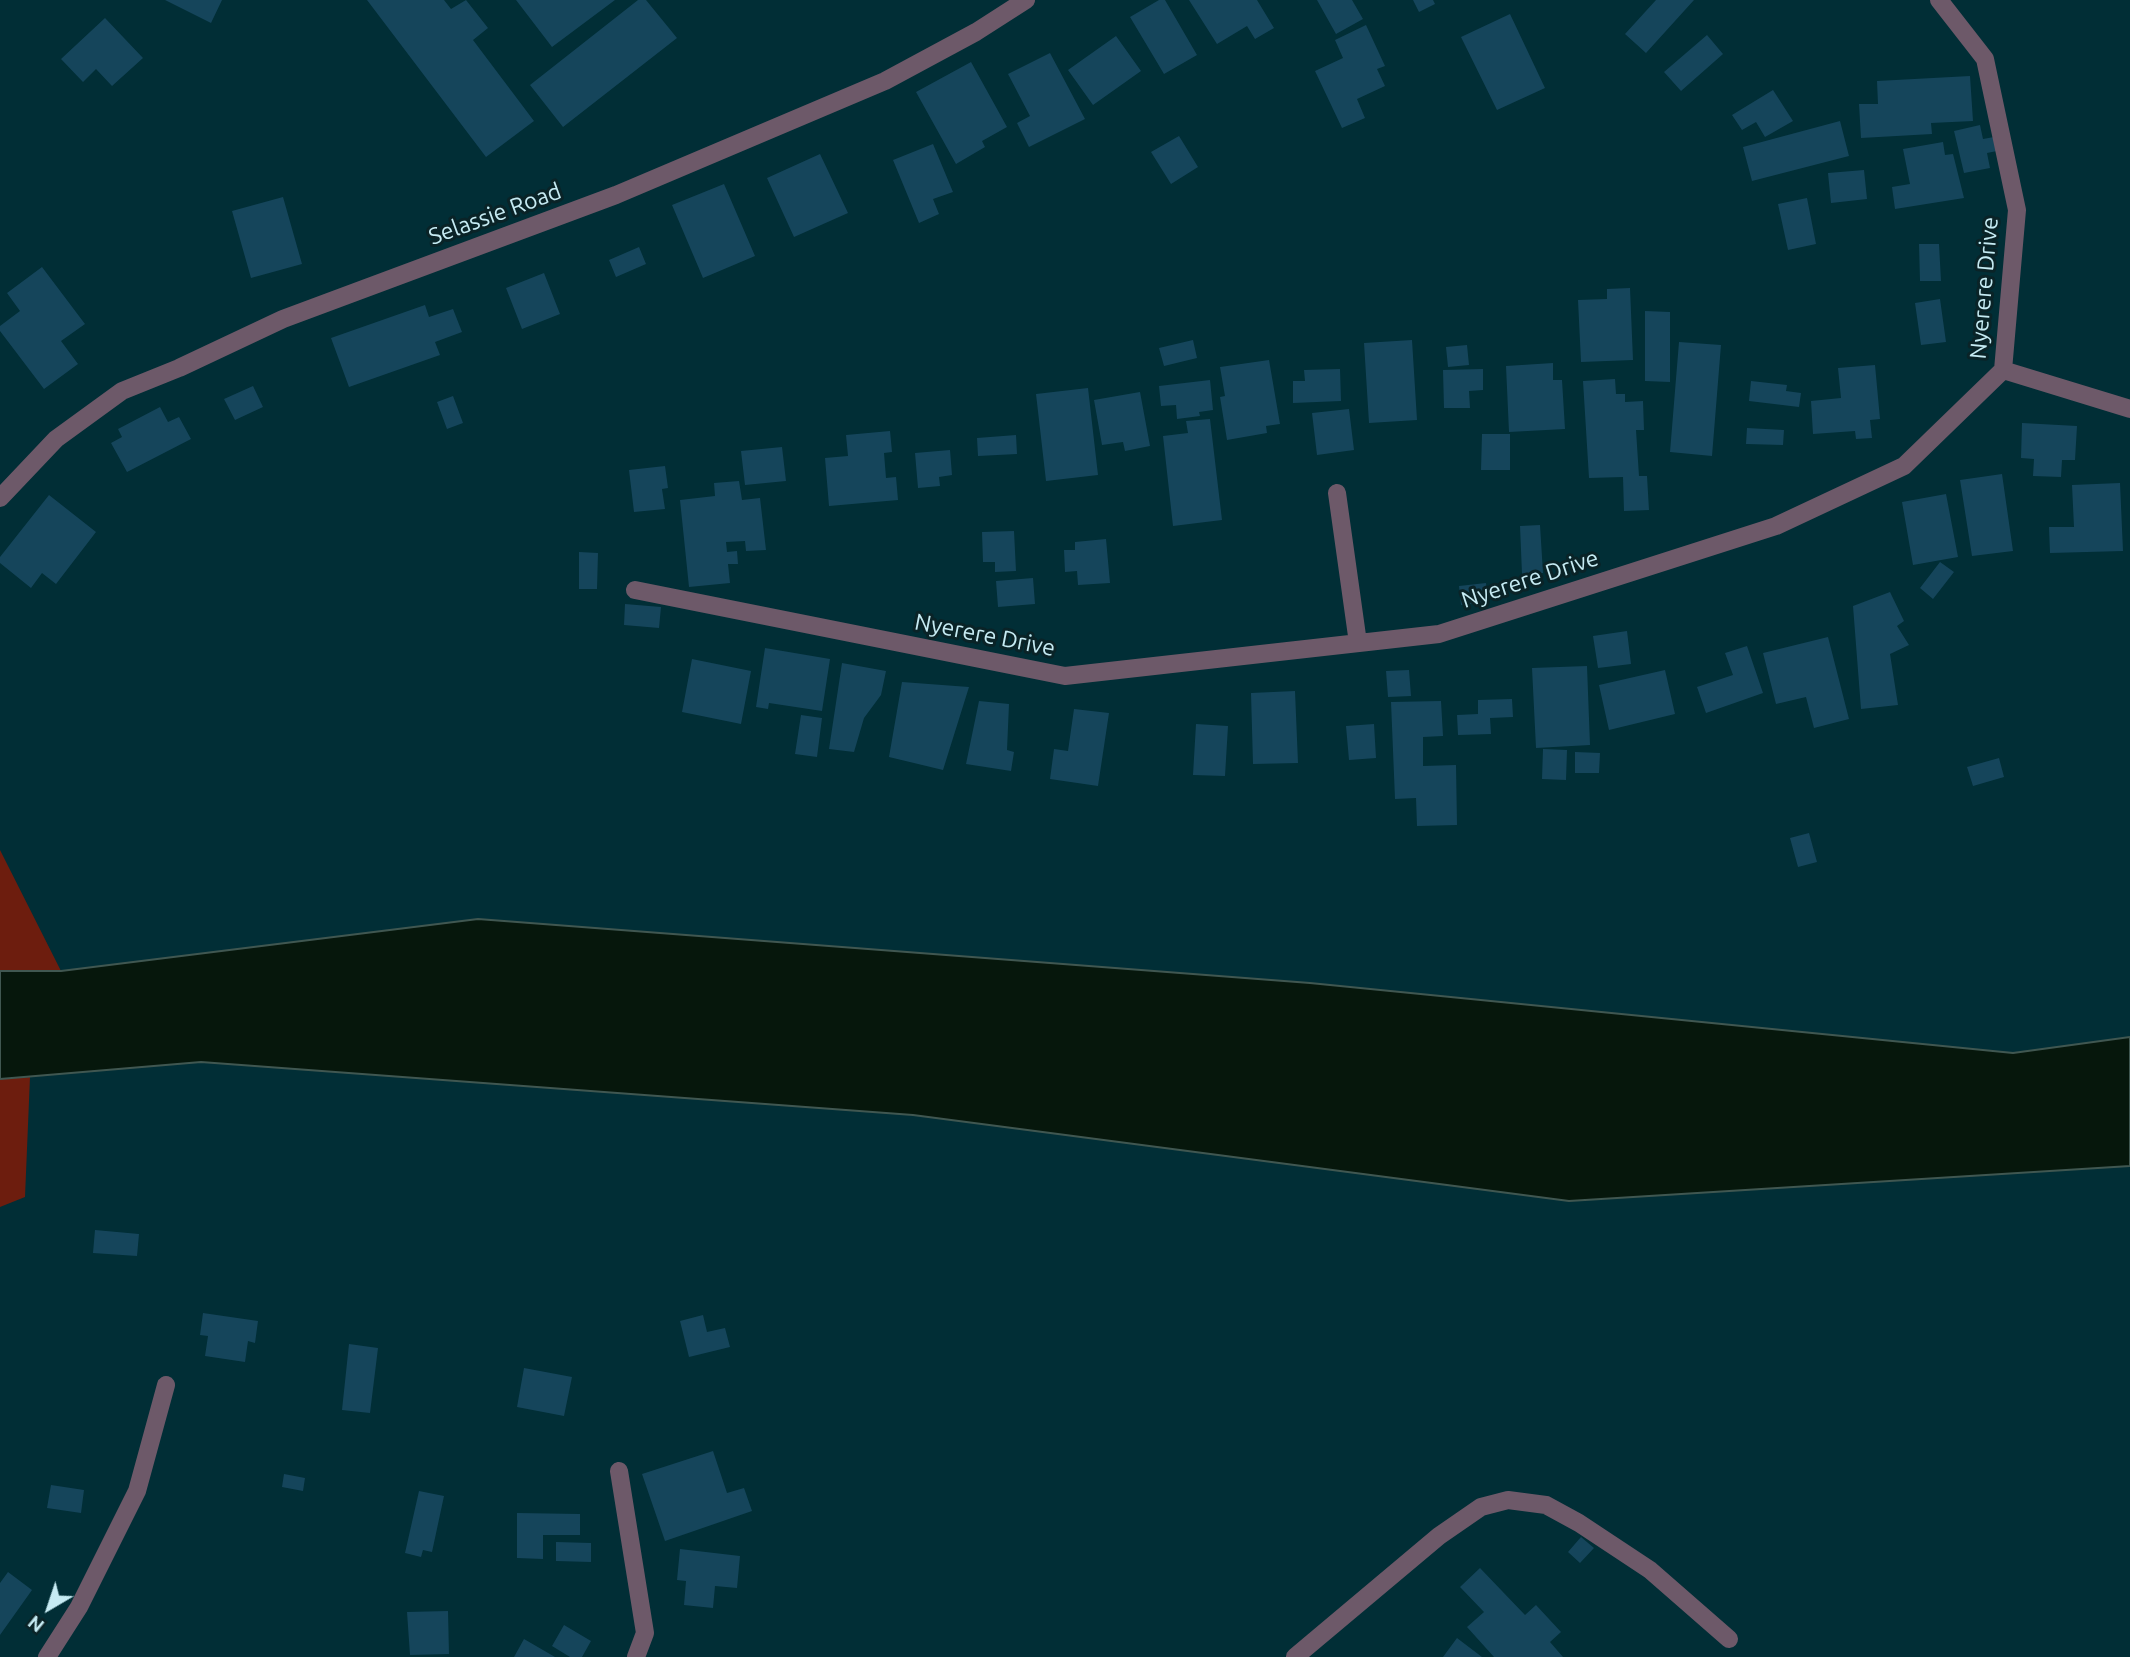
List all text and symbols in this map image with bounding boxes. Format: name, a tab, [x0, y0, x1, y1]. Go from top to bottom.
street label: Selassie Road	[425, 177, 565, 251]
street label: Nyerere Drive	[1964, 216, 2004, 360]
street label: Nyerere Drive	[1458, 544, 1602, 614]
street label: Nyerere Drive	[912, 608, 1058, 662]
north arrow	[14, 1573, 84, 1643]
text: N	[23, 1611, 48, 1637]

